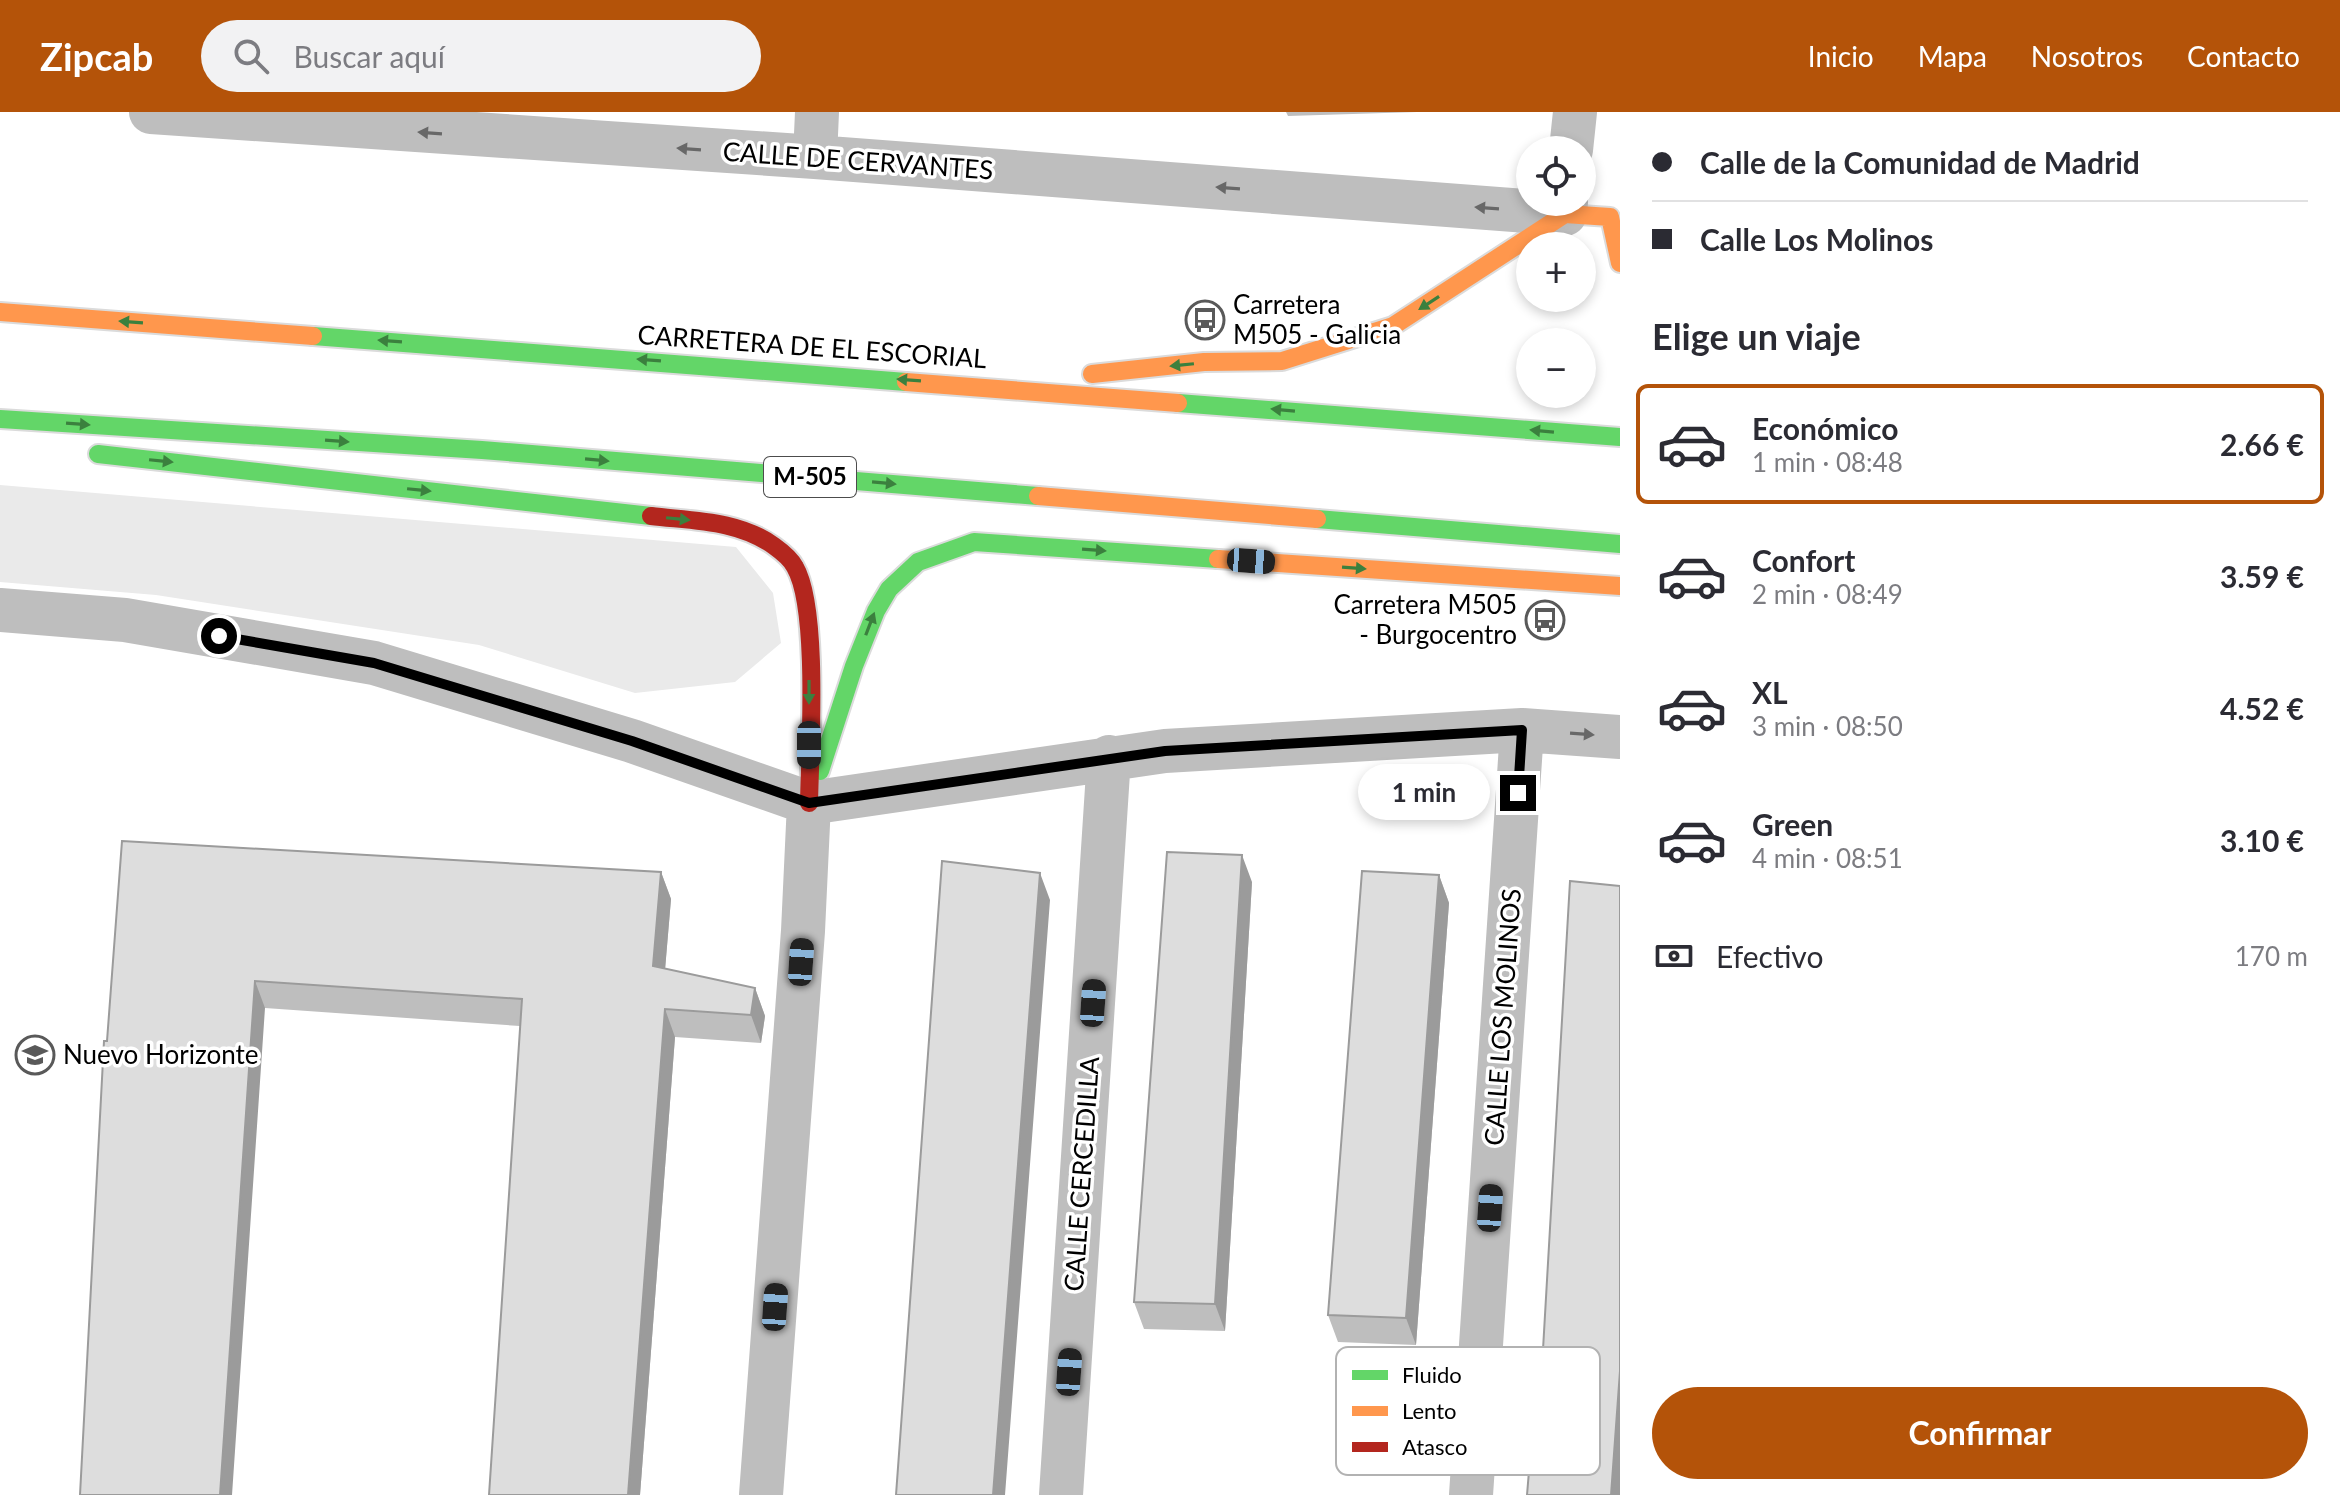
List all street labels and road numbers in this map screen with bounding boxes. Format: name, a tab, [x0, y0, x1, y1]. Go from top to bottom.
street label: CALLE DE CERVANTES	[722, 135, 994, 185]
street label: CARRETERA DE EL ESCORIAL	[636, 318, 988, 374]
road number: M-505	[764, 457, 856, 497]
street label: CALLE LOS MOLINOS	[1477, 887, 1527, 1147]
street label: CALLE CERCEDILLA	[1057, 1055, 1105, 1293]

